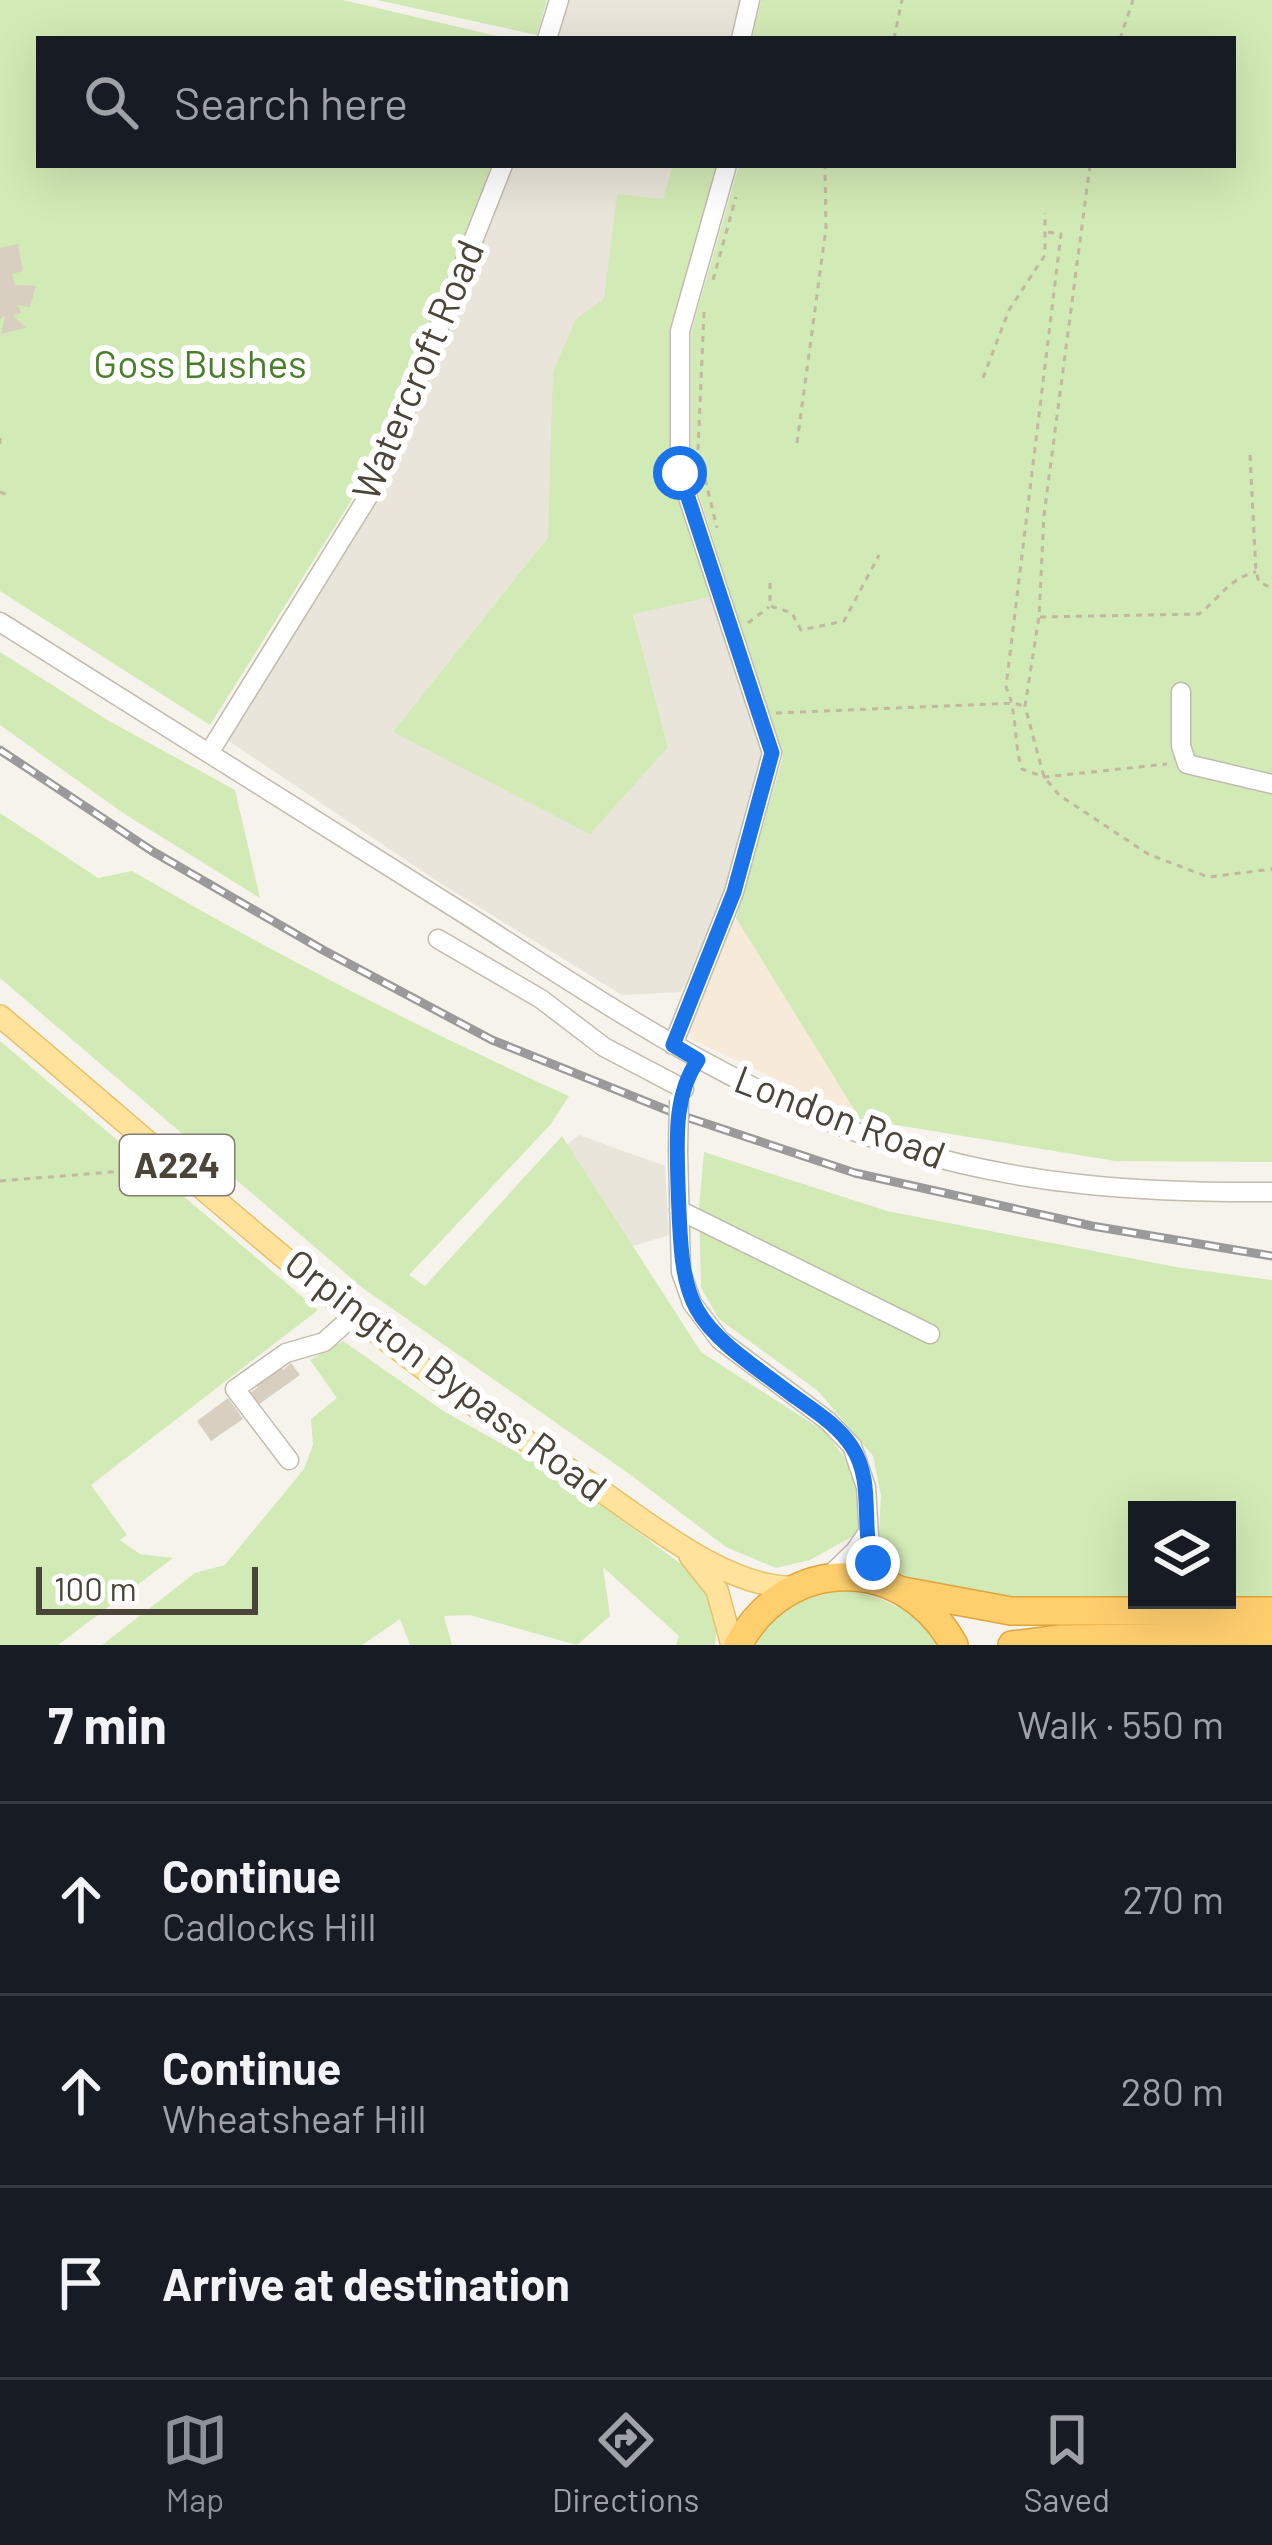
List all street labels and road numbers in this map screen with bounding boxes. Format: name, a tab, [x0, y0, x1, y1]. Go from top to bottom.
street label: Watercroft Road	[341, 232, 493, 507]
street label: London Road	[729, 1054, 952, 1177]
road number: A224	[120, 1135, 234, 1195]
street label: Orpington Bypass Road	[277, 1238, 617, 1510]

